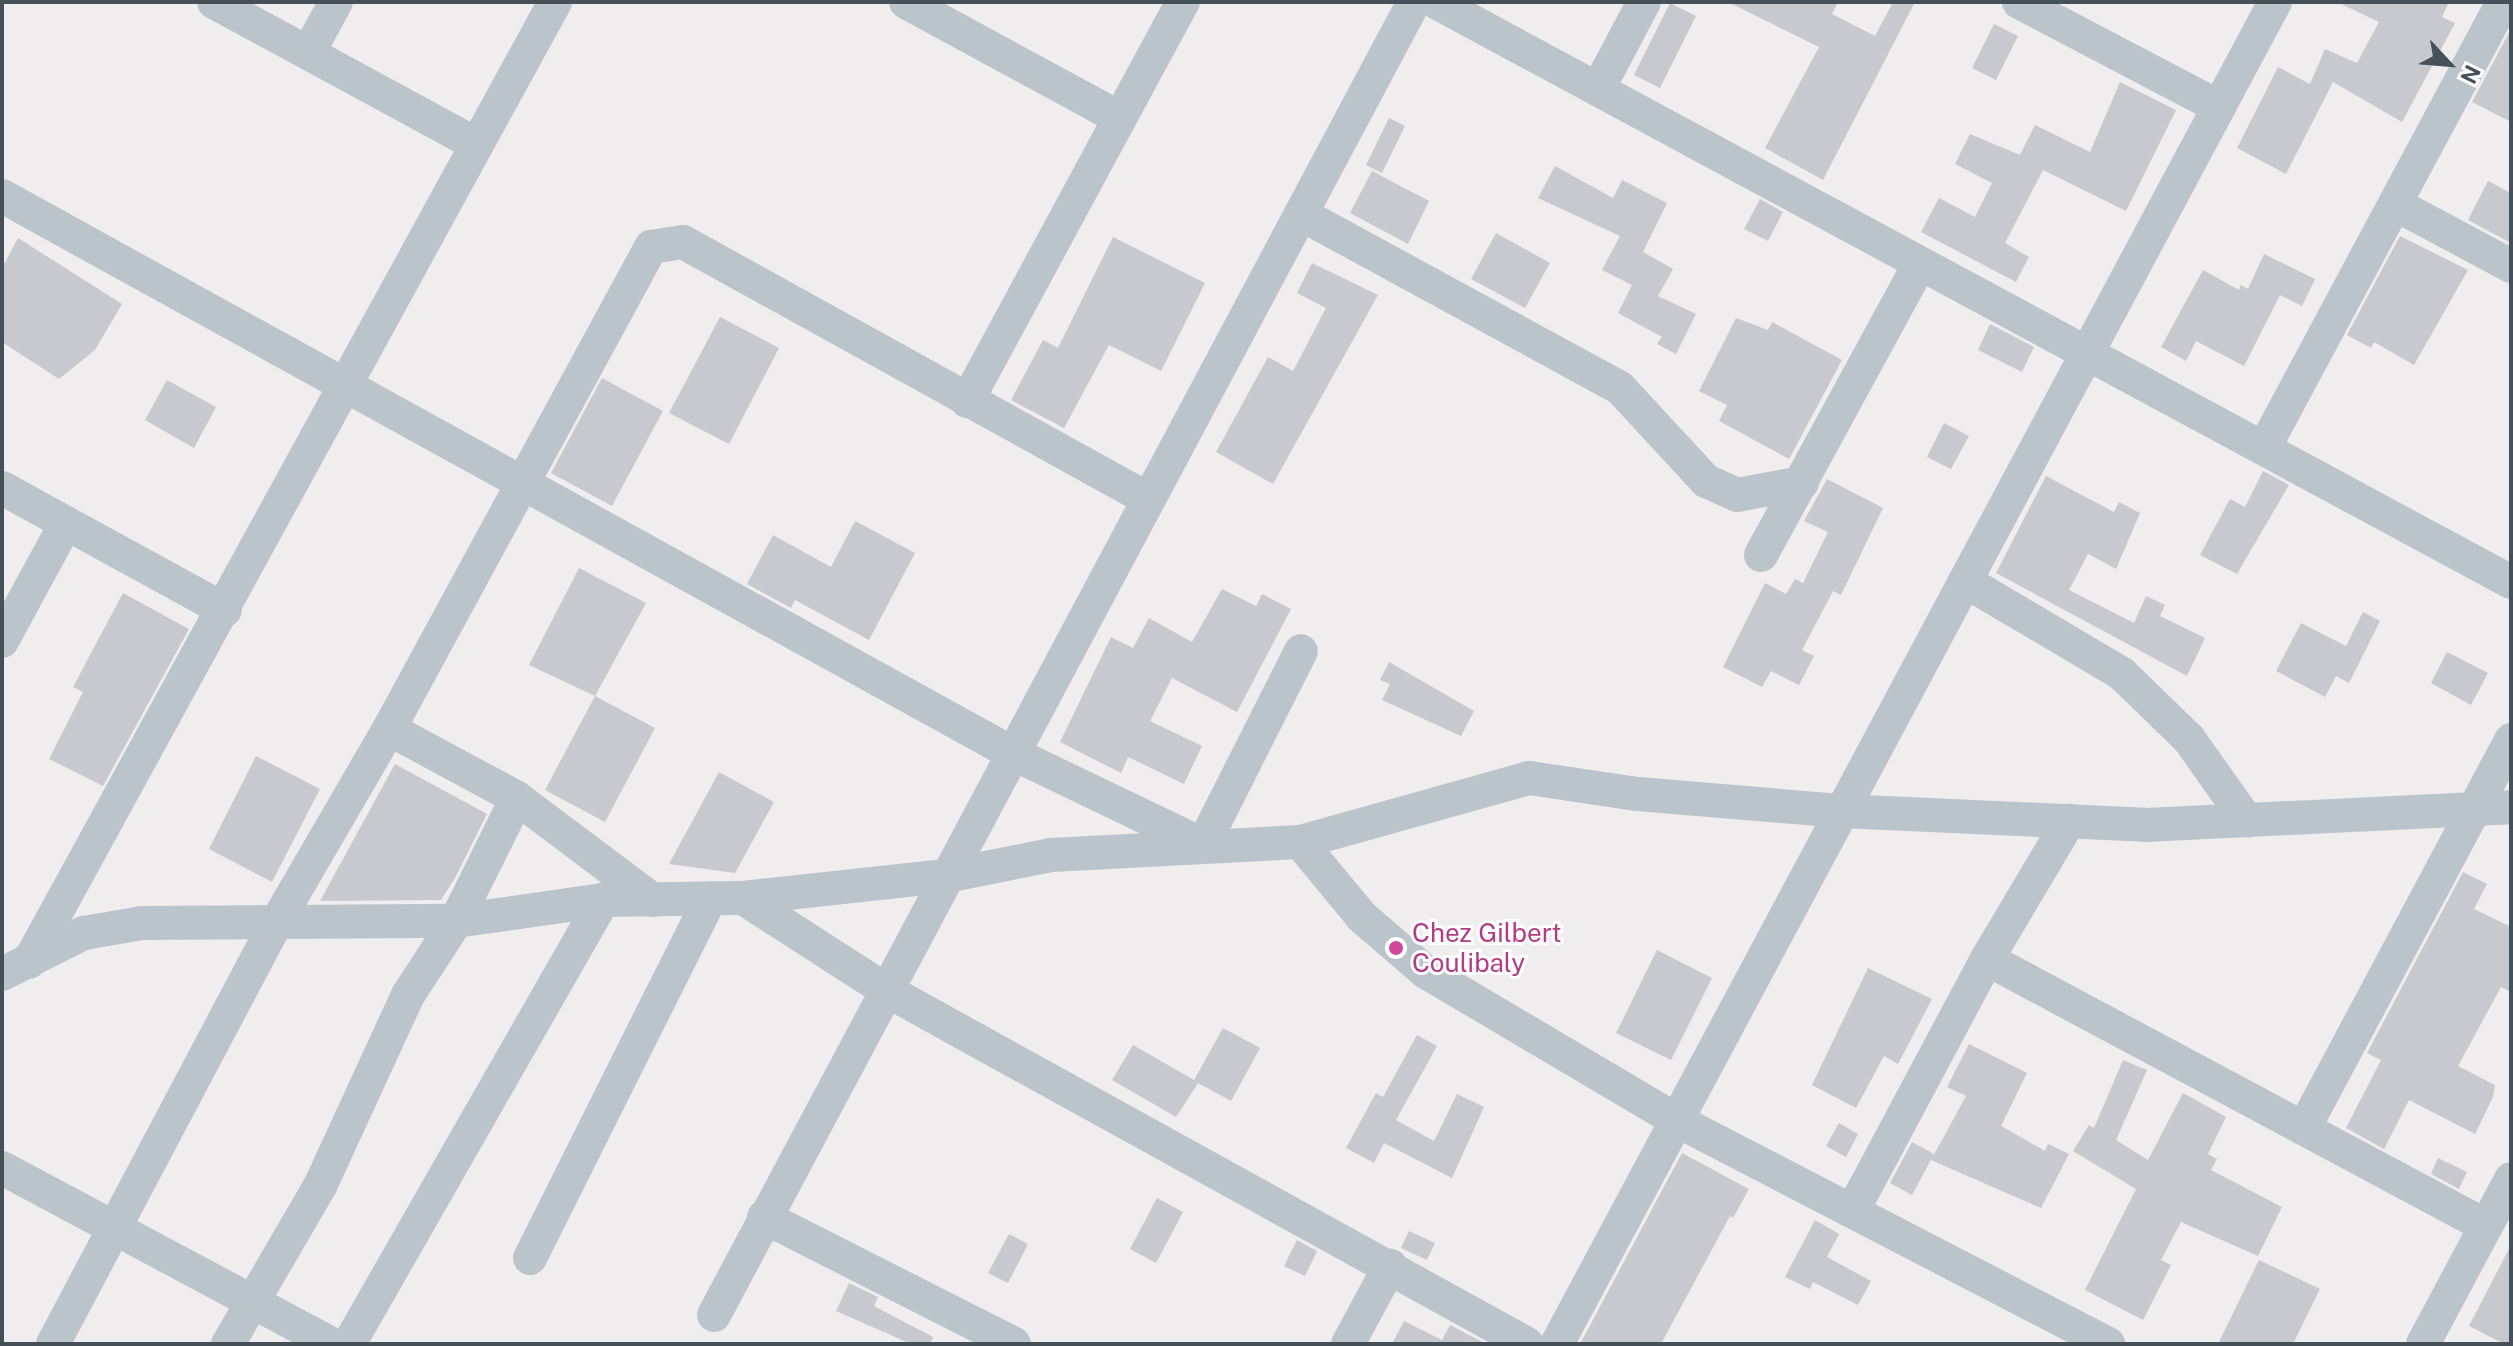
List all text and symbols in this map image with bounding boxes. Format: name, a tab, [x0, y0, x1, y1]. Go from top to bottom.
north arrow	[2409, 24, 2489, 104]
text: N	[2455, 61, 2486, 88]
place label: Chez Gilbert Coulibaly	[1412, 917, 1562, 978]
marker: Chez Gilbert Coulibaly	[1387, 939, 1405, 957]

